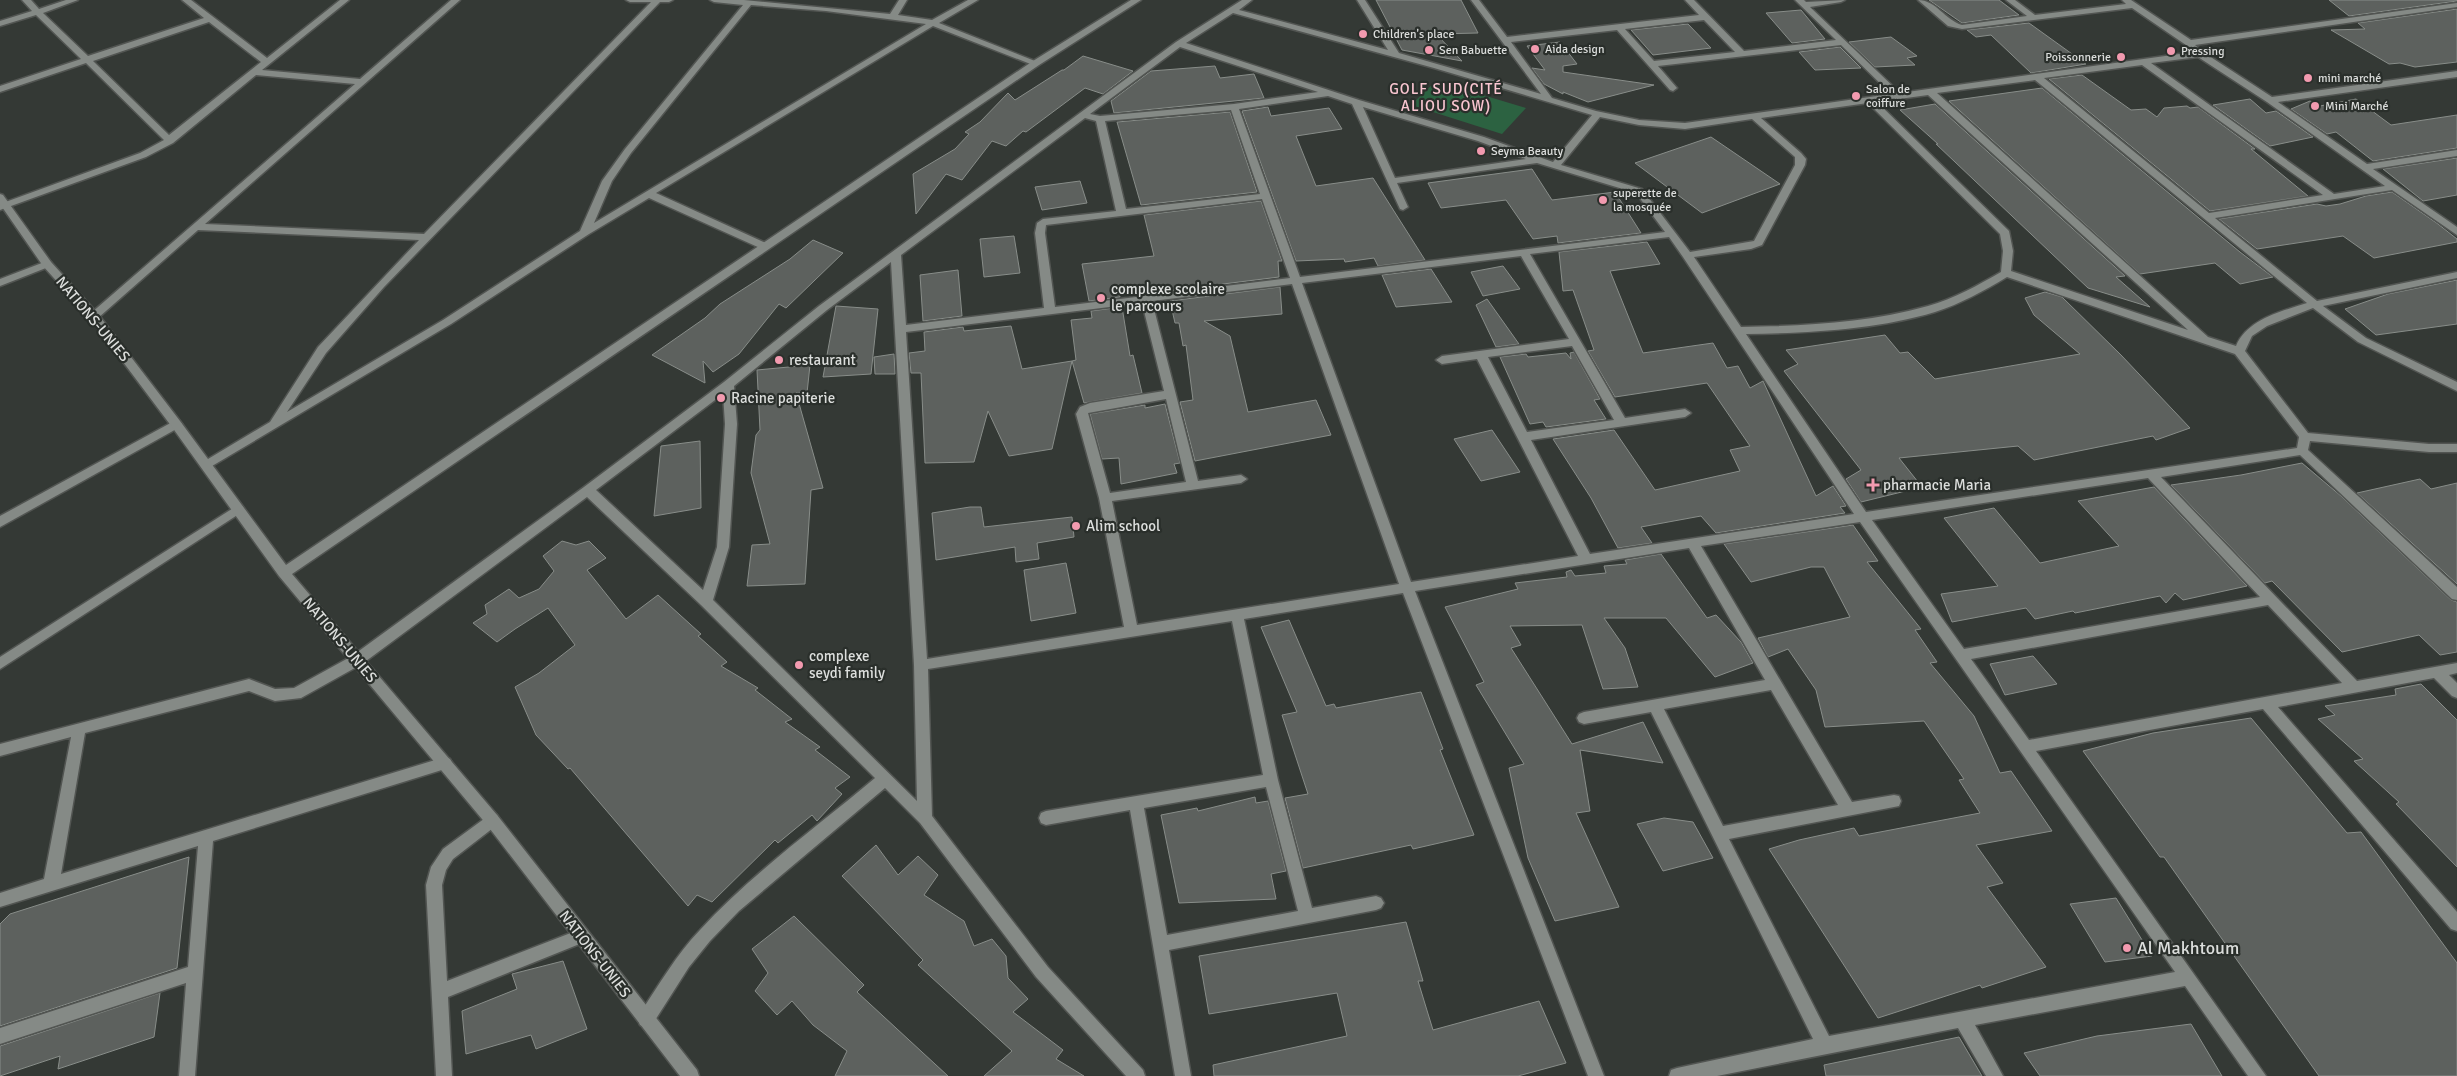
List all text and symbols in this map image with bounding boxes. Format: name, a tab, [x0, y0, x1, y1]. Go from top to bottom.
place label: Children's place	[1373, 27, 1454, 42]
marker: Children's place	[1357, 28, 1369, 40]
place label: Aida design	[1545, 42, 1604, 57]
place label: Sen Babuette	[1439, 43, 1507, 58]
marker: Aida design	[1529, 43, 1541, 55]
marker: Sen Babuette	[1423, 44, 1435, 56]
place label: Pressing	[2181, 44, 2224, 59]
marker: Pressing	[2165, 45, 2177, 57]
place label: Poissonnerie	[2045, 50, 2111, 65]
marker: Poissonnerie	[2115, 51, 2127, 63]
place label: mini marché	[2318, 71, 2381, 86]
marker: mini marché	[2302, 72, 2314, 84]
district label: GOLF SUD(CITÉ ALIOU SOW)	[1389, 79, 1503, 115]
place label: Salon de coiffure	[1866, 82, 1910, 111]
marker: Salon de coiffure	[1850, 90, 1862, 102]
place label: Mini Marché	[2325, 99, 2389, 114]
marker: Mini Marché	[2309, 100, 2321, 112]
place label: Seyma Beauty	[1491, 144, 1564, 159]
marker: Seyma Beauty	[1475, 145, 1487, 157]
place label: superette de la mosquée	[1613, 186, 1677, 215]
marker: superette de la mosquée	[1597, 194, 1609, 206]
street label: NATIONS-UNIES	[52, 273, 134, 365]
place label: complexe scolaire le parcours	[1111, 280, 1225, 315]
marker: complexe scolaire le parcours	[1095, 292, 1107, 304]
place label: restaurant	[789, 351, 856, 369]
marker: restaurant	[773, 354, 785, 366]
place label: Racine papiterie	[731, 389, 835, 407]
marker: Racine papiterie	[715, 392, 727, 404]
place label: pharmacie Maria	[1883, 476, 1991, 494]
marker: pharmacie Maria	[1867, 479, 1879, 491]
place label: Alim school	[1086, 517, 1160, 535]
marker: Alim school	[1070, 520, 1082, 532]
street label: NATIONS-UNIES	[299, 594, 381, 686]
place label: complexe seydi family	[809, 647, 885, 682]
marker: complexe seydi family	[793, 659, 805, 671]
street label: NATIONS-UNIES	[555, 907, 635, 1001]
place label: Al Makhtoum	[2137, 937, 2239, 959]
marker: Al Makhtoum	[2121, 942, 2133, 954]

